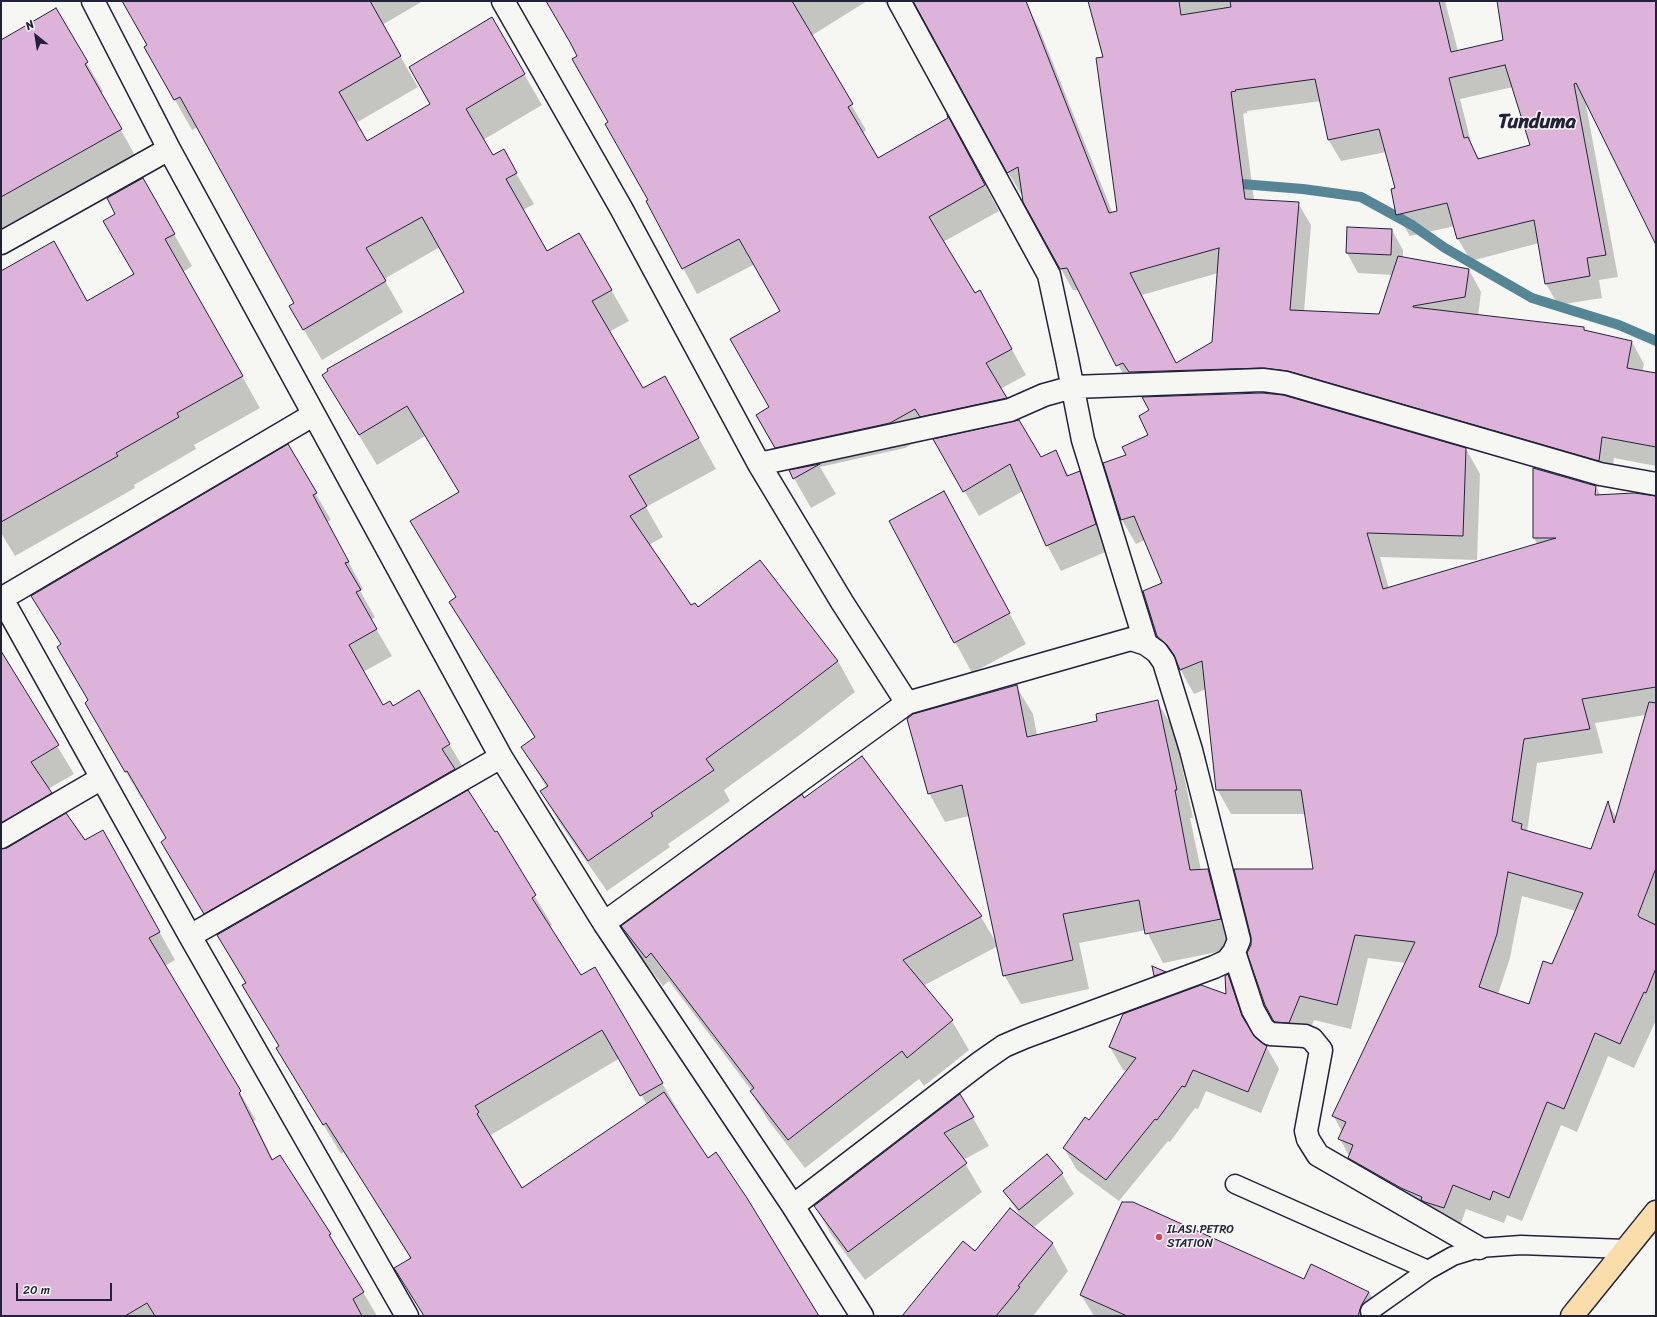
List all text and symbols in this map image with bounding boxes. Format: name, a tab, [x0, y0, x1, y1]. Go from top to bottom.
text: N	[22, 15, 38, 35]
north arrow	[16, 16, 56, 56]
district label: Tunduma	[1498, 111, 1576, 135]
place label: ILASI PETRO STATION	[1167, 1223, 1234, 1251]
marker: ILASI PETRO STATION	[1154, 1232, 1164, 1242]
scale bar	[18, 1275, 114, 1301]
text: 20 m	[23, 1279, 50, 1301]

